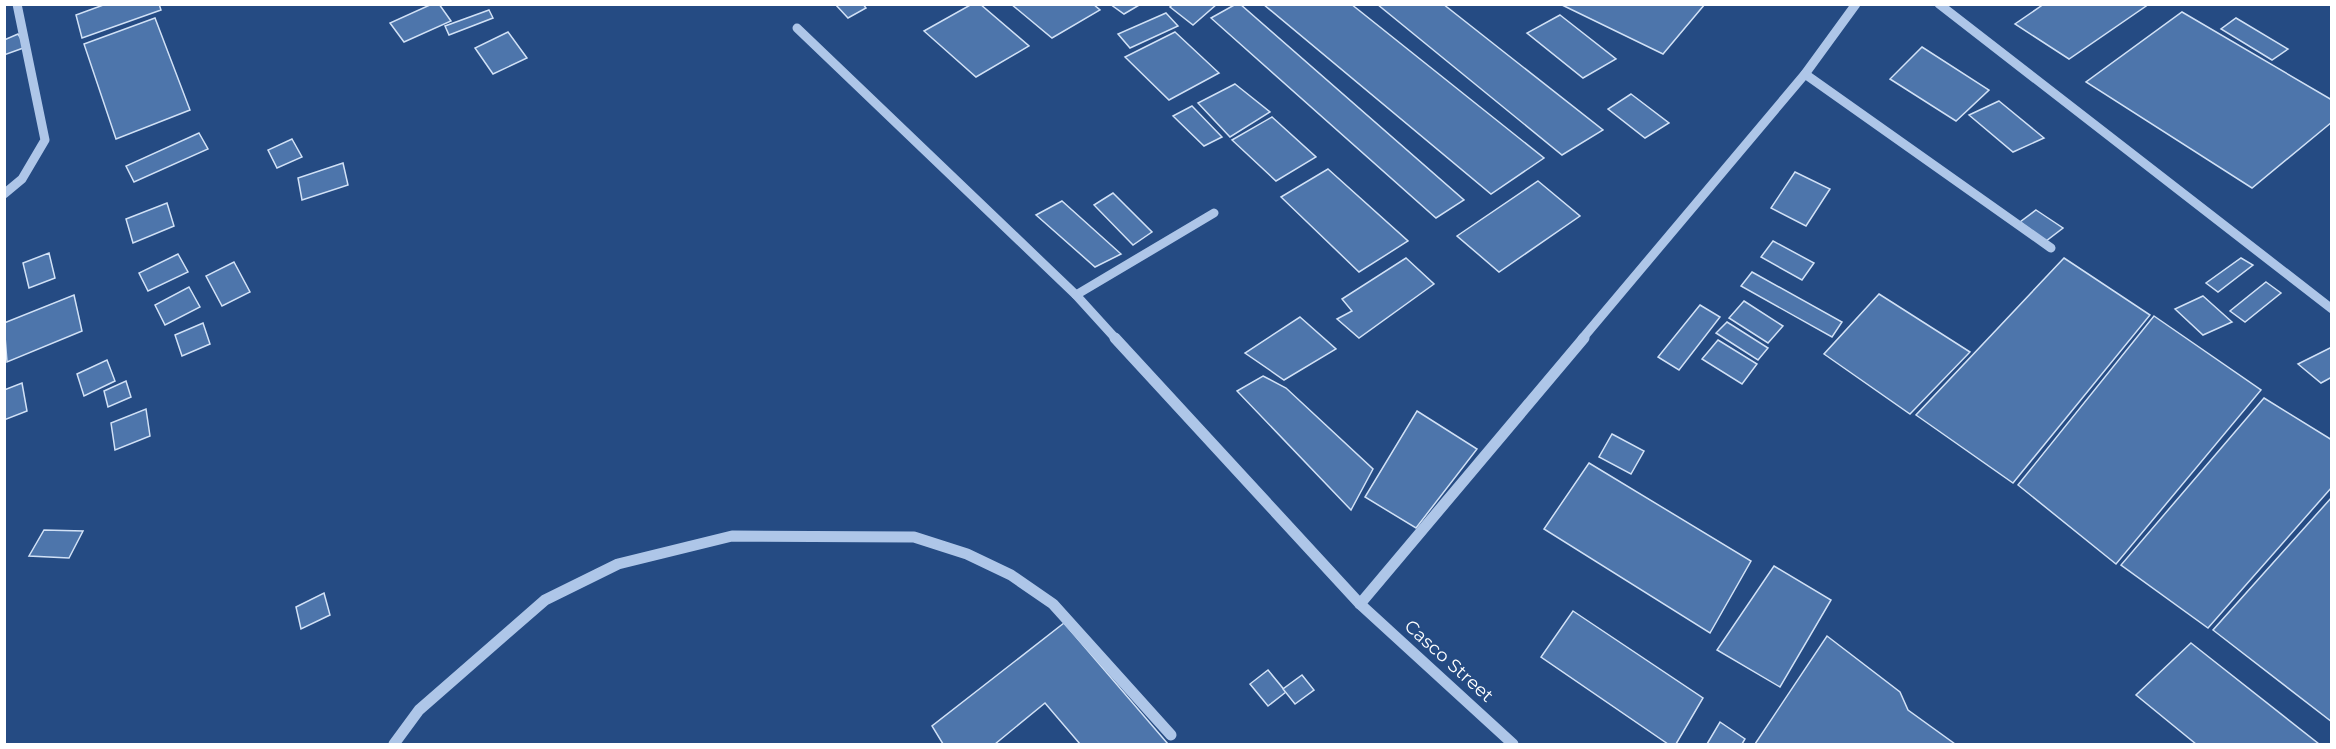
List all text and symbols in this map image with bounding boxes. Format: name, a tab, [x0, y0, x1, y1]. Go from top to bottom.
street label: Casco Street	[1400, 615, 1498, 707]

